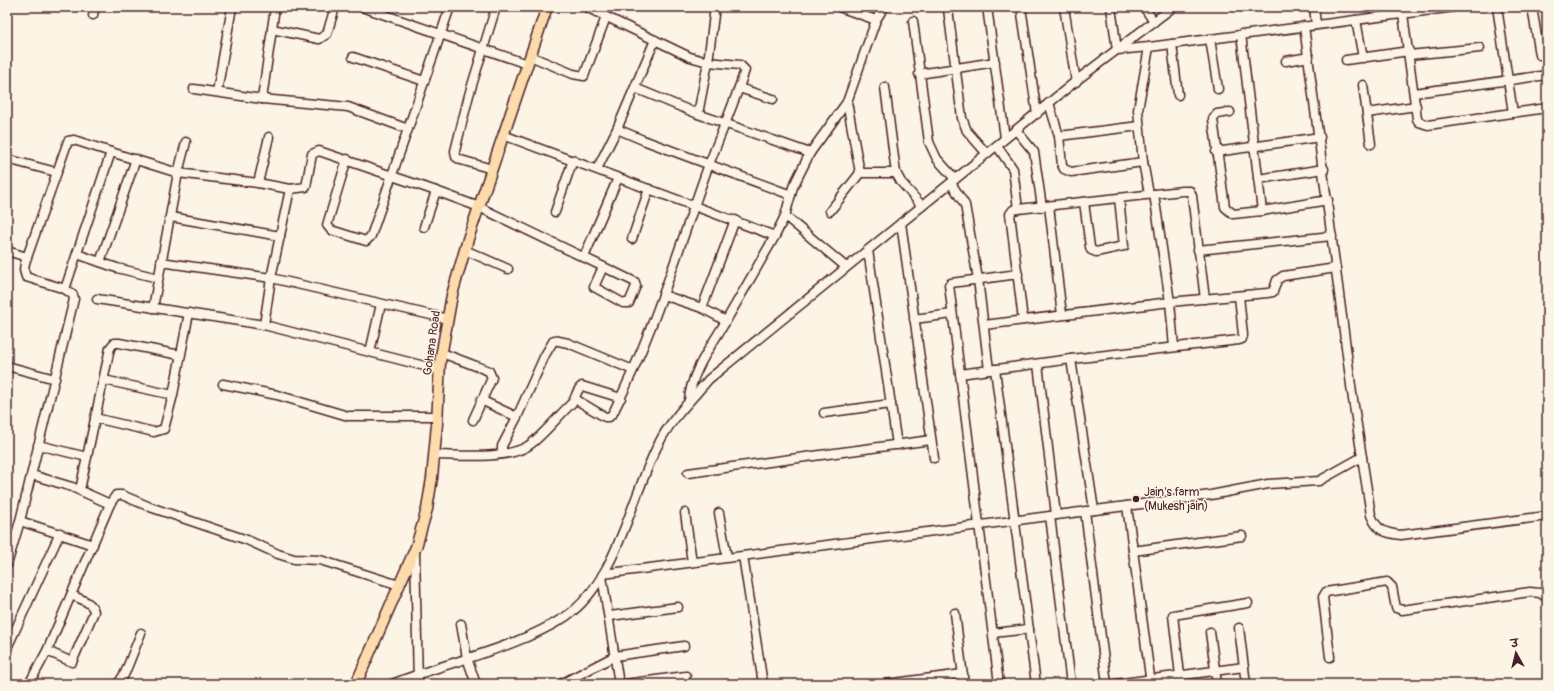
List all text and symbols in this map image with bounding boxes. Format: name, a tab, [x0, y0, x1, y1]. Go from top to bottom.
street label: Gohana Road	[420, 310, 444, 376]
place label: Jain's farm (Mukesh jain)	[1144, 485, 1208, 514]
marker: Jain's farm (Mukesh jain)	[1131, 494, 1141, 504]
north arrow	[1496, 633, 1536, 673]
text: उ	[1509, 636, 1521, 651]

